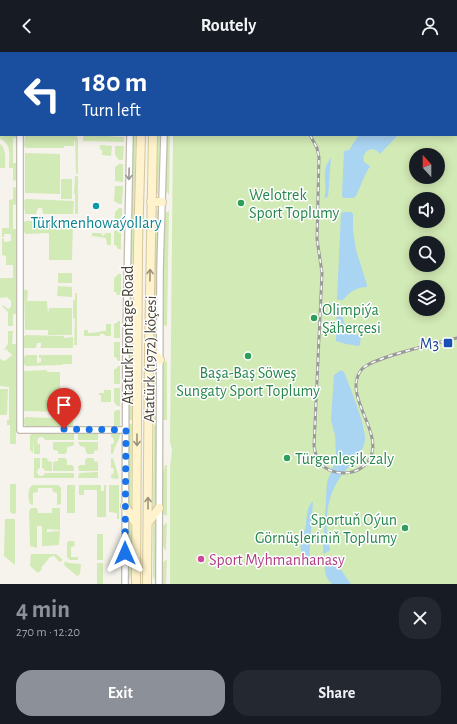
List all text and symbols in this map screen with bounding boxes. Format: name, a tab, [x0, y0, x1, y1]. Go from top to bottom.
icon: back	[16, 15, 38, 37]
icon: person	[419, 15, 441, 37]
text: Routely	[201, 17, 256, 35]
icon: left	[16, 68, 68, 120]
text: 180 m	[82, 69, 147, 97]
text: Turn left	[82, 102, 141, 120]
north arrow	[409, 148, 445, 184]
map controls	[409, 148, 445, 316]
one-way arrow	[125, 167, 133, 180]
place label: Welotrek Sport Toplumy	[249, 187, 340, 222]
button: sound	[409, 192, 445, 228]
marker: Welotrek Sport Toplumy	[236, 198, 246, 208]
marker: Türkmenhowaýollary	[91, 201, 101, 211]
place label: Türkmenhowaýollary	[30, 215, 162, 232]
button: search	[409, 236, 445, 272]
street label: Ataturk Frontage Road	[120, 265, 136, 405]
one-way arrow	[146, 269, 154, 282]
button: layers	[409, 280, 445, 316]
street label: Atatürk (1972) köçesi	[141, 295, 159, 423]
place label: Olimpiýa Şäherçesi	[322, 302, 381, 336]
marker: Olimpiýa Şäherçesi	[309, 313, 319, 323]
place label: M3	[420, 336, 439, 352]
marker: M3	[442, 337, 454, 349]
marker: Başa-Baş Söweş Sungaty Sport Toplumy	[243, 351, 253, 361]
place label: Başa-Baş Söweş Sungaty Sport Toplumy	[176, 365, 320, 400]
pin	[47, 388, 81, 429]
icon: arrive	[53, 394, 75, 416]
one-way arrow	[133, 433, 141, 446]
place label: Türgenleşik zaly	[295, 451, 394, 468]
marker: Türgenleşik zaly	[282, 453, 292, 463]
one-way arrow	[144, 497, 152, 510]
place label: Sportuň Oýun Görnüşleriniň Toplumy	[255, 512, 397, 547]
marker: Sportuň Oýun Görnüşleriniň Toplumy	[400, 523, 410, 533]
position arrow	[104, 532, 146, 574]
place label: Sport Myhmanhanasy	[209, 552, 345, 569]
marker: Sport Myhmanhanasy	[196, 554, 206, 564]
button: close	[399, 597, 441, 639]
text: 4 min	[16, 598, 70, 622]
text: 270 m · 12:20	[16, 626, 80, 639]
button: Exit	[16, 670, 225, 716]
button: Share	[233, 670, 441, 716]

